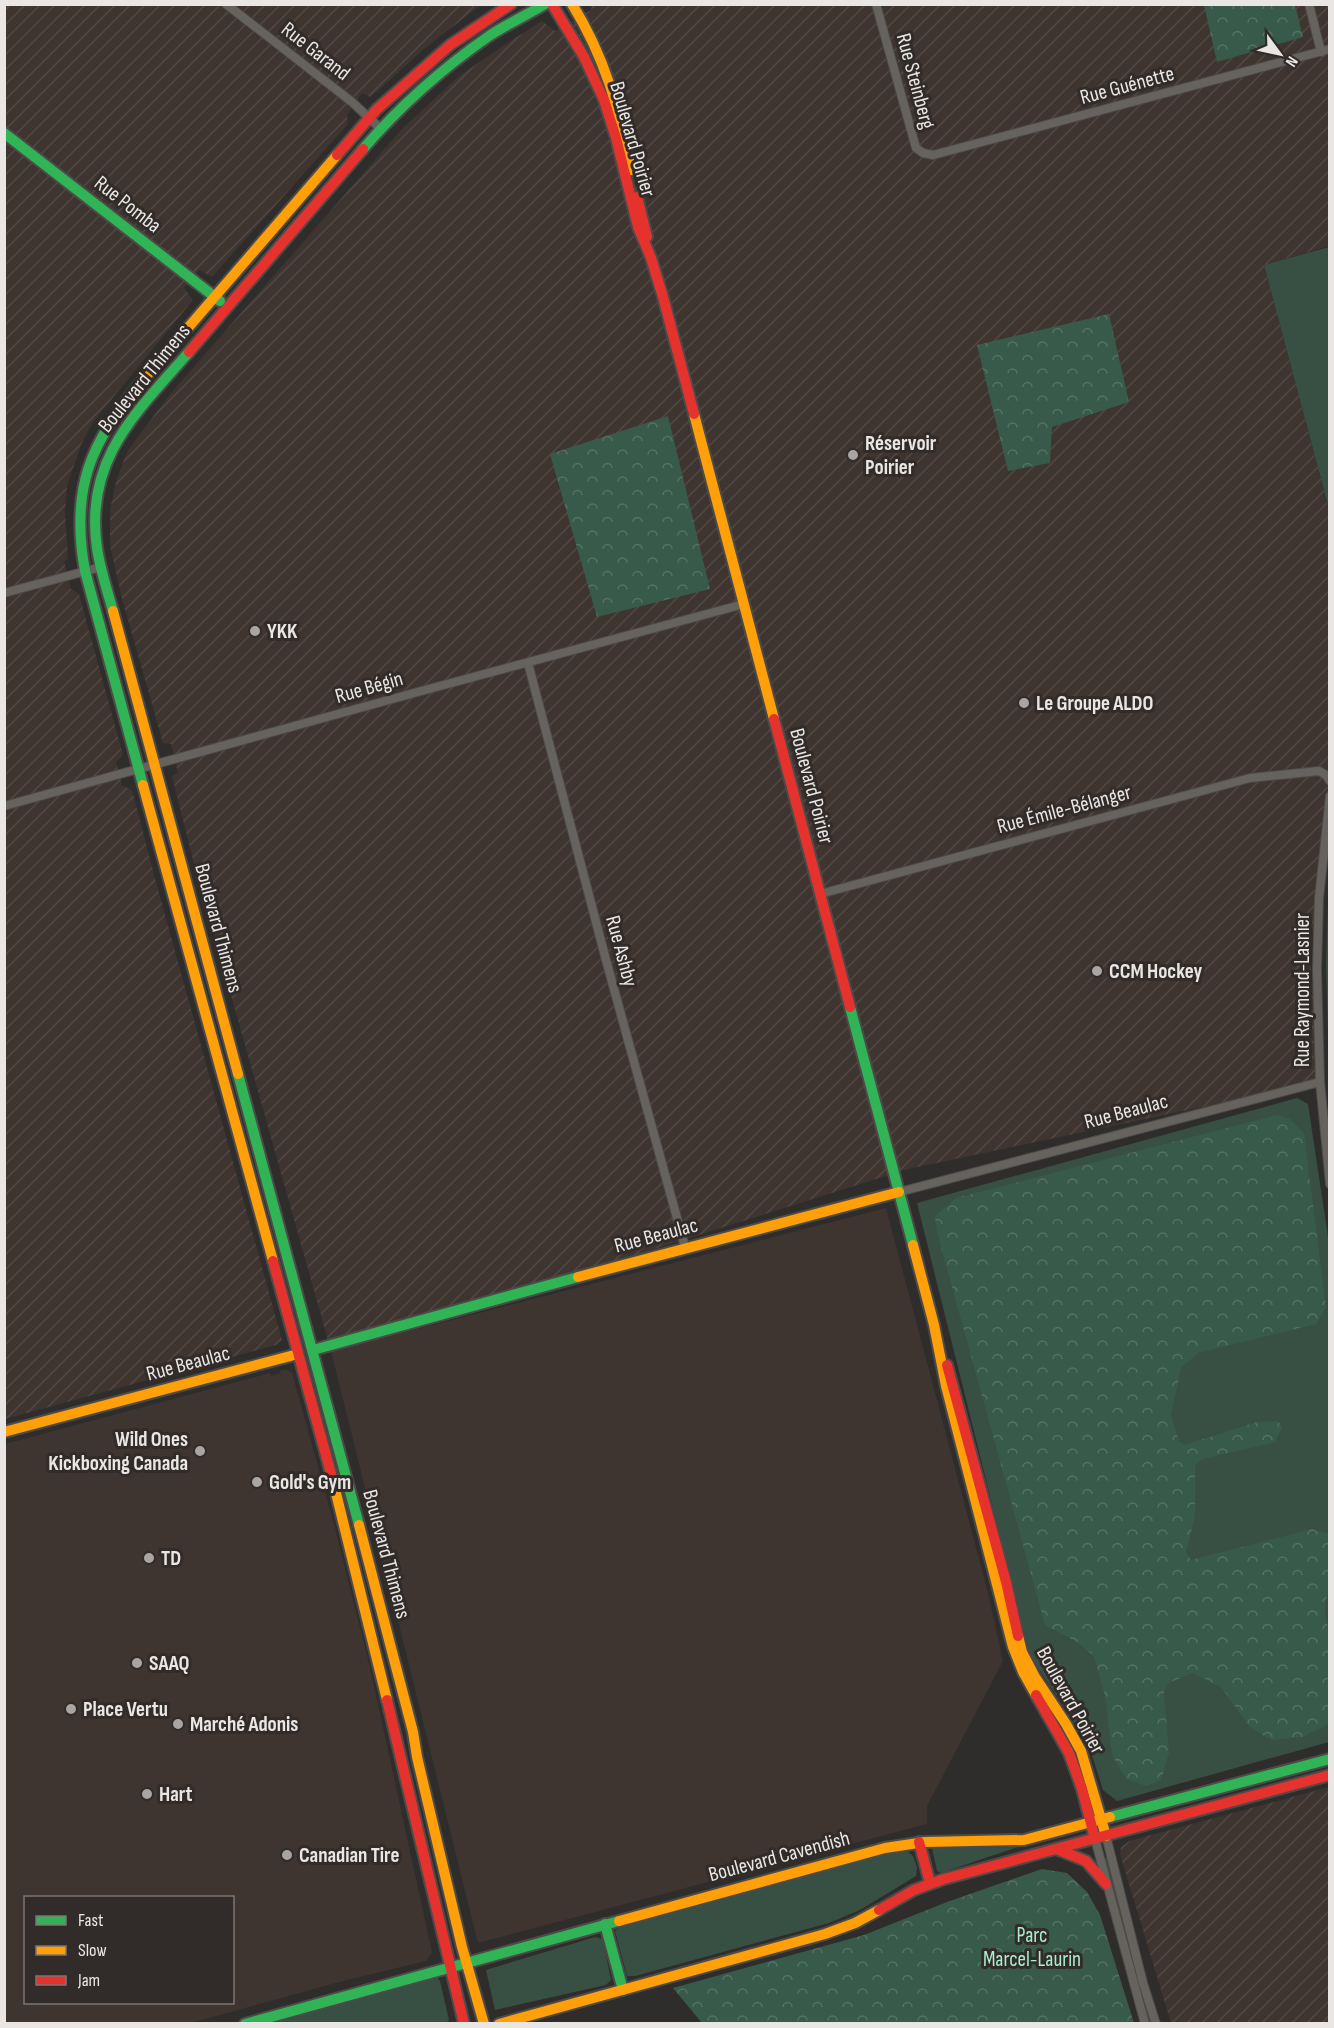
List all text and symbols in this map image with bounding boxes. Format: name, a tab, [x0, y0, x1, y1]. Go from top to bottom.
street label: Rue Garand	[276, 17, 355, 86]
north arrow	[1250, 24, 1310, 84]
street label: Rue Steinberg	[891, 31, 940, 132]
text: N	[1281, 53, 1302, 70]
street label: Rue Guénette	[1077, 61, 1177, 110]
street label: Boulevard Poirier	[604, 79, 661, 200]
street label: Rue Pomba	[89, 170, 166, 238]
street label: Boulevard Thimens	[93, 319, 196, 438]
place label: Réservoir Poirier	[865, 431, 937, 480]
marker: Réservoir Poirier	[846, 448, 860, 462]
place label: YKK	[267, 619, 298, 644]
marker: YKK	[248, 624, 262, 638]
street label: Rue Bégin	[332, 666, 406, 709]
place label: Le Groupe ALDO	[1036, 691, 1153, 716]
marker: Le Groupe ALDO	[1017, 696, 1031, 710]
street label: Boulevard Poirier	[784, 726, 839, 847]
street label: Rue Émile-Bélanger	[994, 780, 1134, 839]
street label: Boulevard Thimens	[189, 861, 248, 995]
street label: Rue Ashby	[600, 913, 643, 989]
street label: Rue Raymond-Lasnier	[1290, 913, 1315, 1067]
place label: CCM Hockey	[1109, 959, 1202, 984]
marker: CCM Hockey	[1090, 964, 1104, 978]
street label: Rue Beaulac	[1082, 1088, 1171, 1135]
street label: Rue Beaulac	[612, 1212, 701, 1259]
street label: Rue Beaulac	[144, 1340, 233, 1387]
place label: Wild Ones Kickboxing Canada	[48, 1427, 188, 1476]
marker: Wild Ones Kickboxing Canada	[193, 1444, 207, 1458]
place label: Gold's Gym	[269, 1470, 351, 1495]
marker: Gold's Gym	[250, 1475, 264, 1489]
street label: Boulevard Thimens	[357, 1487, 416, 1621]
place label: TD	[161, 1546, 181, 1571]
marker: TD	[142, 1551, 156, 1565]
street label: Boulevard Poirier	[1031, 1642, 1110, 1758]
place label: SAAQ	[149, 1651, 190, 1676]
marker: SAAQ	[130, 1656, 144, 1670]
place label: Place Vertu	[83, 1697, 168, 1722]
marker: Place Vertu	[64, 1702, 78, 1716]
place label: Marché Adonis	[190, 1712, 298, 1737]
marker: Marché Adonis	[171, 1717, 185, 1731]
place label: Hart	[159, 1782, 193, 1807]
marker: Hart	[140, 1787, 154, 1801]
street label: Boulevard Cavendish	[706, 1826, 852, 1887]
place label: Canadian Tire	[299, 1843, 399, 1868]
marker: Canadian Tire	[280, 1848, 294, 1862]
legend	[24, 1896, 234, 2004]
text: Fast	[78, 1910, 104, 1931]
park label: Parc Marcel-Laurin	[983, 1923, 1081, 1972]
text: Slow	[78, 1940, 107, 1961]
text: Jam	[77, 1970, 100, 1991]

